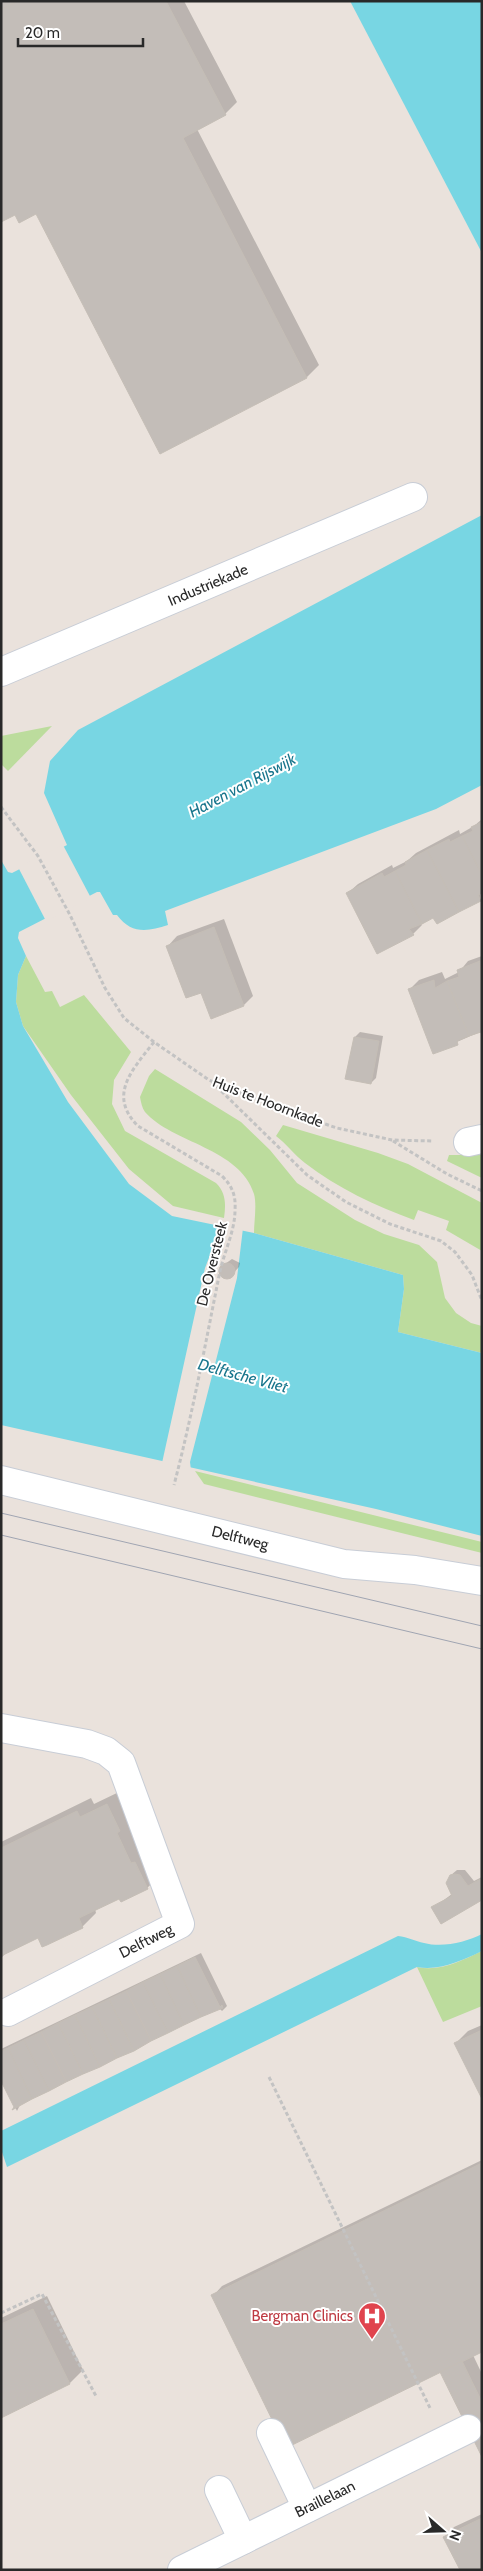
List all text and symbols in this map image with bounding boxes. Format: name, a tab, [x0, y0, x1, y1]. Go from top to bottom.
scale bar	[18, 15, 142, 47]
text: 20 m	[25, 24, 60, 42]
street label: Industriekade	[165, 560, 251, 610]
water label: Haven van Rijswijk	[185, 749, 300, 822]
street label: Huis te Hoornkade	[210, 1073, 326, 1131]
street label: De Oversteek	[193, 1220, 231, 1308]
water label: Delftsche Vliet	[196, 1354, 291, 1397]
street label: Delftweg	[210, 1522, 271, 1554]
street label: Delftweg	[116, 1920, 176, 1962]
hospital icon: Bergman Clinics	[357, 2301, 387, 2340]
place label: Bergman Clinics	[252, 2307, 353, 2325]
street label: Braillelaan	[292, 2477, 358, 2521]
north arrow	[418, 2506, 468, 2556]
text: N	[445, 2528, 465, 2543]

